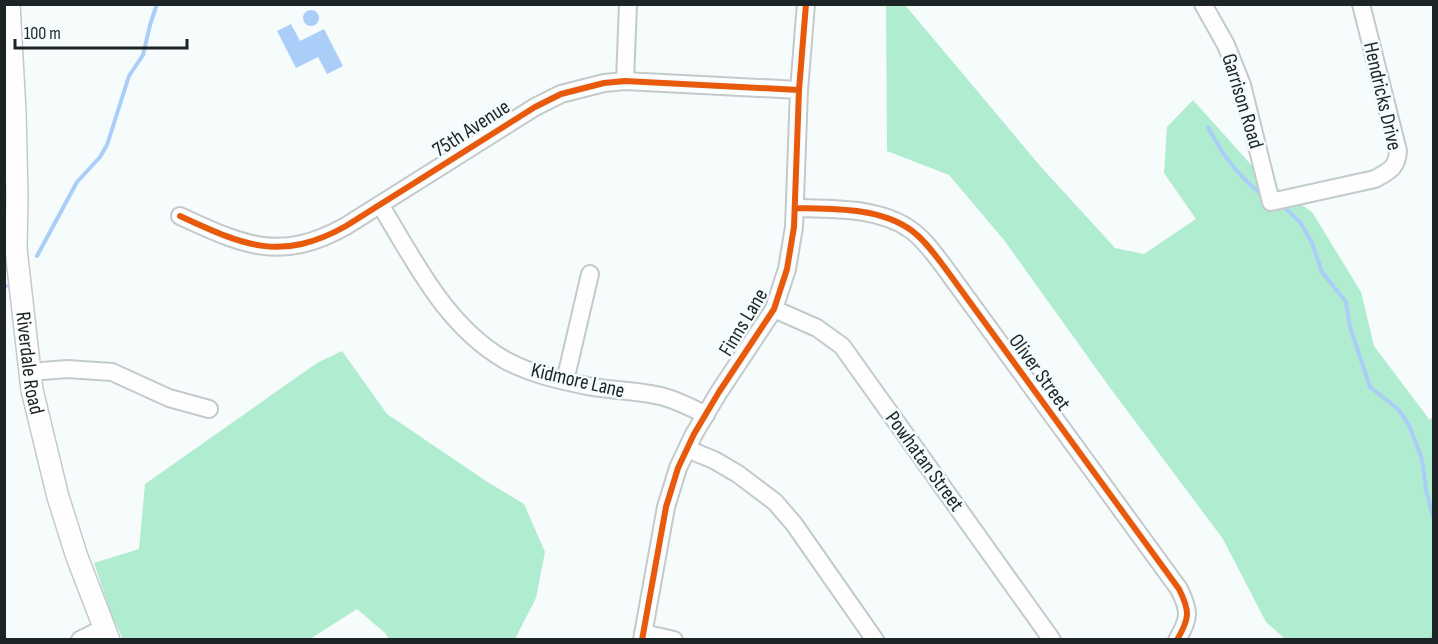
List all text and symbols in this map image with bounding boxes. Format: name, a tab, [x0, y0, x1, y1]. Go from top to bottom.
scale bar	[15, 12, 188, 50]
text: 100 m	[24, 23, 61, 44]
street label: Hendricks Drive	[1358, 39, 1407, 153]
street label: Garrison Road	[1216, 51, 1269, 152]
street label: 75th Avenue	[428, 94, 515, 163]
street label: Finns Lane	[714, 284, 773, 361]
street label: Riverdale Road	[10, 310, 49, 417]
street label: Oliver Street	[1003, 329, 1076, 416]
street label: Kidmore Lane	[529, 358, 627, 403]
street label: Powhatan Street	[880, 406, 969, 516]

